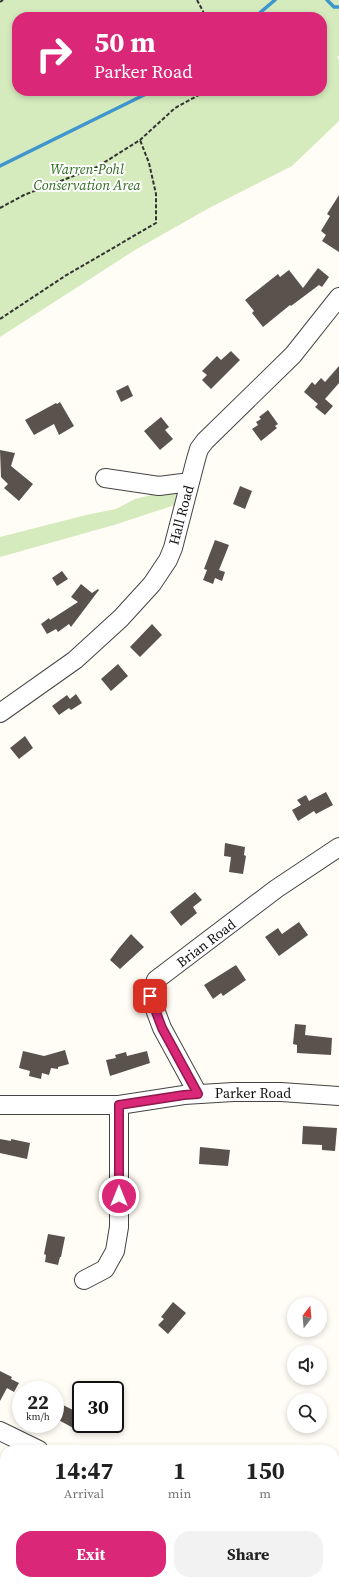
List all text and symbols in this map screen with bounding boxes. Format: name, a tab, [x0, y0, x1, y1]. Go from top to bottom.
text: 50 m	[94, 23, 156, 61]
icon: right	[28, 28, 80, 80]
text: Parker Road	[94, 59, 192, 84]
park label: Warren-Pohl Conservation Area	[33, 159, 141, 195]
street label: Hall Road	[163, 483, 199, 547]
street label: Brian Road	[172, 914, 240, 972]
pin	[133, 979, 167, 1013]
icon: arrive	[139, 985, 161, 1007]
street label: Parker Road	[215, 1083, 291, 1103]
position arrow	[98, 1175, 140, 1217]
north arrow	[287, 1297, 327, 1337]
map controls	[287, 1297, 327, 1433]
button: sound	[287, 1345, 327, 1385]
speed limit sign: 30	[72, 1381, 124, 1433]
text: 22	[27, 1388, 49, 1416]
button: search	[287, 1393, 327, 1433]
text: km/h	[26, 1410, 50, 1423]
text: 14:47	[54, 1454, 114, 1487]
text: 1	[173, 1454, 186, 1487]
text: 150	[246, 1454, 285, 1487]
text: Arrival	[64, 1485, 104, 1502]
text: min	[168, 1485, 191, 1502]
text: m	[259, 1485, 271, 1502]
button: Exit	[16, 1531, 166, 1577]
button: Share	[174, 1531, 323, 1577]

